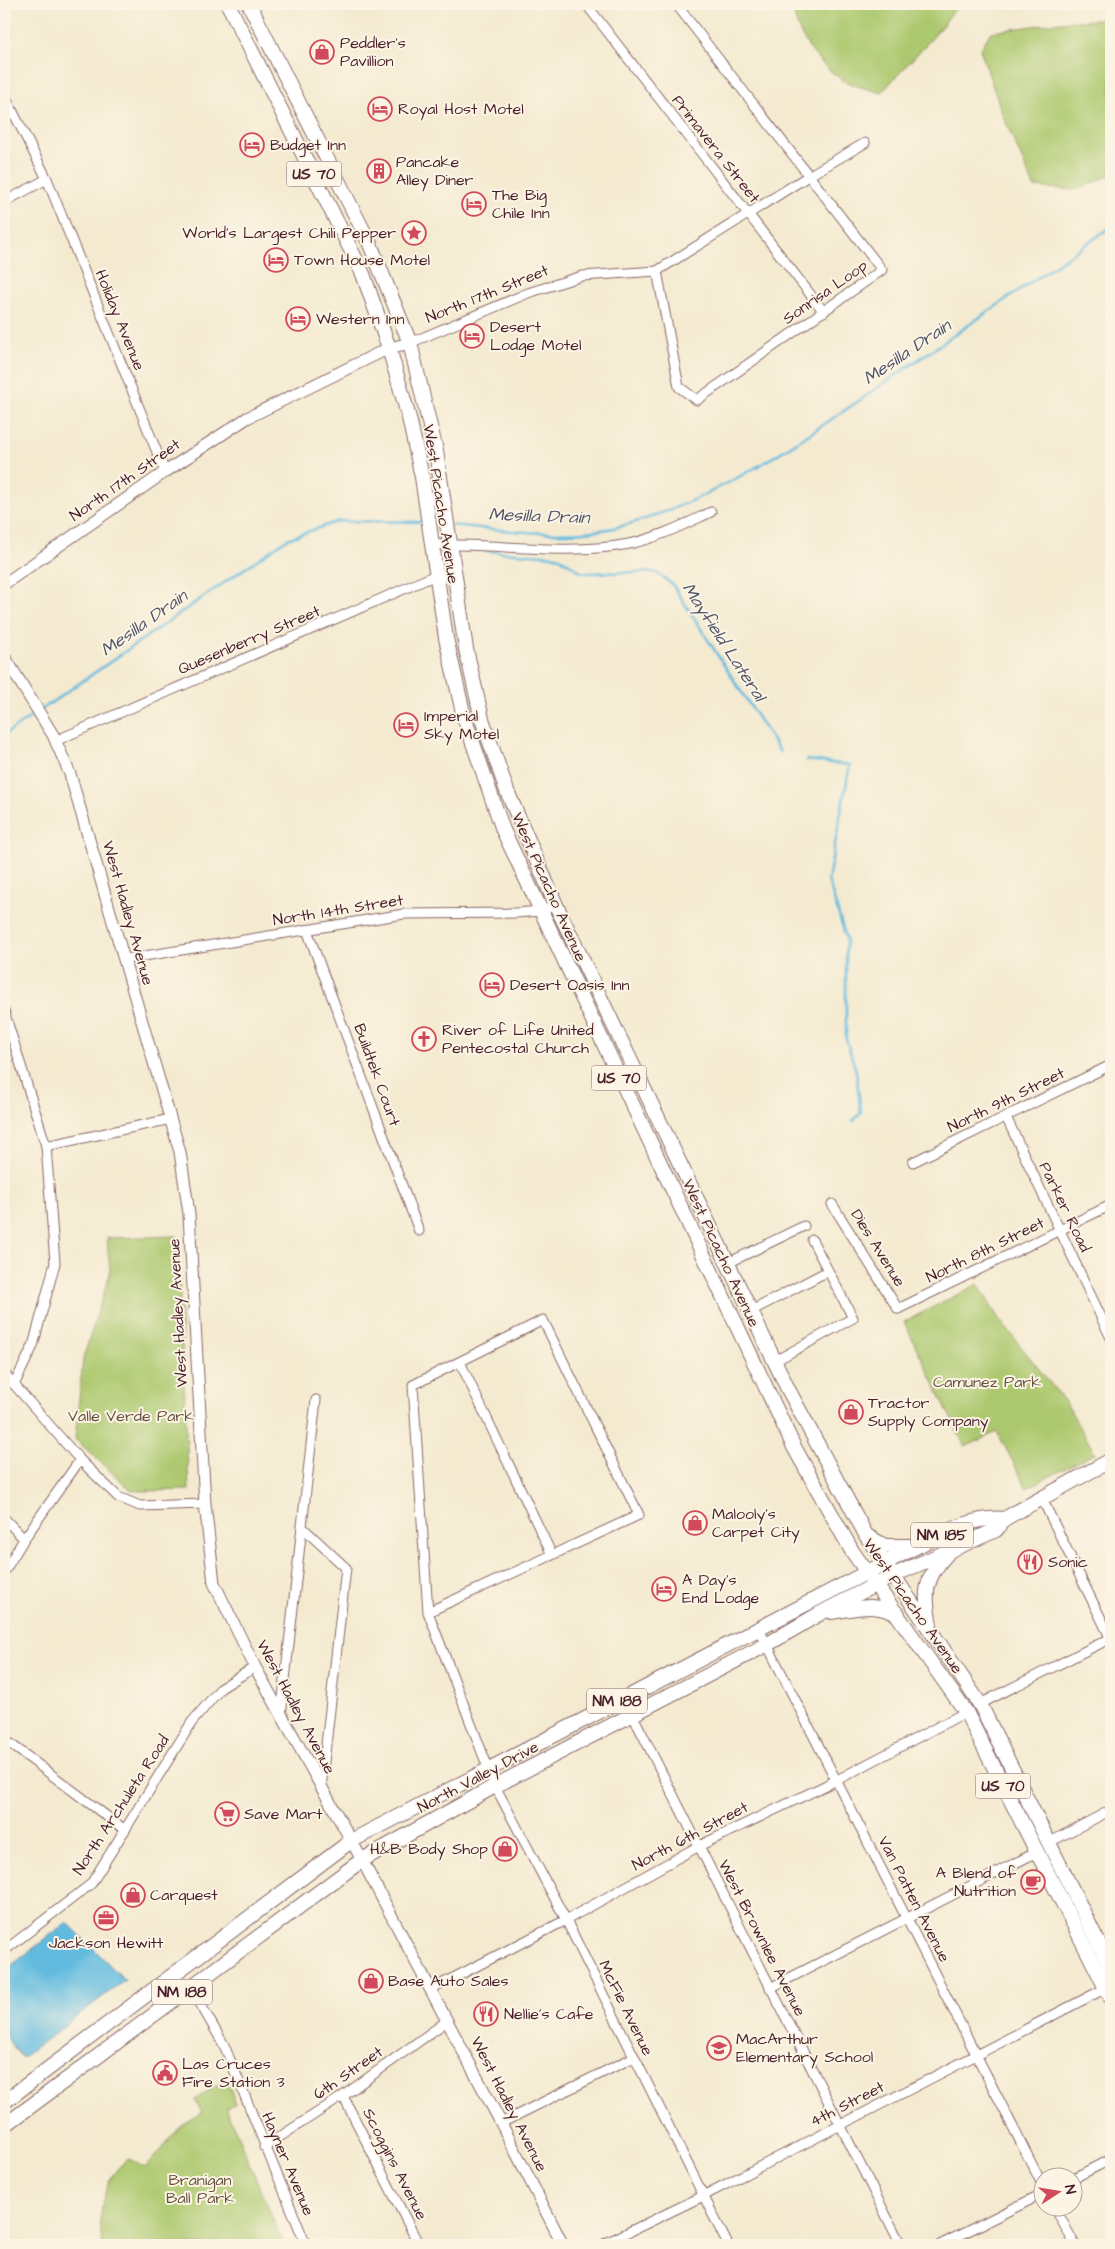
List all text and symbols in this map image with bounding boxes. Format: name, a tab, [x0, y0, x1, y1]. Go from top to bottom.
place label: Peddler's Pavillion	[340, 32, 406, 72]
shop icon: Peddler's Pavillion	[309, 39, 335, 65]
street label: Primavera Street	[667, 90, 766, 208]
hotel icon: Royal Host Motel	[367, 96, 393, 122]
place label: Royal Host Motel	[398, 98, 524, 121]
hotel icon: Budget Inn	[239, 132, 265, 158]
place label: Budget Inn	[270, 134, 346, 157]
place label: Pancake Alley Diner	[396, 151, 474, 192]
building icon: Pancake Alley Diner	[366, 158, 392, 184]
road number: US 70	[286, 162, 342, 186]
place label: The Big Chile Inn	[492, 184, 550, 224]
hotel icon: The Big Chile Inn	[461, 191, 487, 217]
place icon: World's Largest Chili Pepper	[401, 220, 427, 246]
place label: World's Largest Chili Pepper	[182, 222, 396, 245]
hotel icon: Town House Motel	[263, 247, 289, 273]
place label: Town House Motel	[294, 249, 430, 271]
street label: Sonrisa Loop	[778, 255, 872, 329]
street label: North 17th Street	[422, 259, 552, 329]
street label: Holiday Avenue	[89, 266, 150, 374]
hotel icon: Western Inn	[285, 306, 311, 332]
place label: Western Inn	[316, 308, 405, 330]
water label: Mesilla Drain	[858, 312, 957, 391]
place label: Desert Lodge Motel	[490, 316, 581, 357]
hotel icon: Desert Lodge Motel	[459, 323, 485, 349]
street label: West Picacho Avenue	[418, 423, 465, 586]
street label: North 17th Street	[65, 433, 185, 526]
water label: Mesilla Drain	[488, 502, 592, 530]
water label: Mayfield Lateral	[675, 578, 773, 709]
water label: Mesilla Drain	[96, 583, 194, 662]
street label: Quesenberry Street	[174, 600, 324, 681]
place label: Imperial Sky Motel	[424, 705, 499, 746]
hotel icon: Imperial Sky Motel	[393, 712, 419, 738]
street label: West Picacho Avenue	[506, 809, 592, 965]
street label: West Hadley Avenue	[96, 838, 159, 988]
street label: North 14th Street	[271, 889, 405, 931]
hotel icon: Desert Oasis Inn	[479, 972, 505, 998]
place label: Desert Oasis Inn	[510, 974, 630, 996]
place label: River of Life United Pentecostal Church	[442, 1019, 594, 1059]
street label: Buildtek Court	[348, 1021, 406, 1130]
church icon: River of Life United Pentecostal Church	[411, 1026, 437, 1052]
street label: North 9th Street	[944, 1062, 1069, 1138]
road number: US 70	[592, 1066, 646, 1090]
street label: Parker Road	[1034, 1158, 1096, 1256]
street label: West Picacho Avenue	[677, 1175, 765, 1331]
street label: Dies Avenue	[845, 1205, 911, 1291]
street label: North 8th Street	[922, 1212, 1048, 1288]
street label: West Hadley Avenue	[163, 1238, 194, 1388]
park label: Camunez Park	[933, 1371, 1041, 1393]
place label: Tractor Supply Company	[868, 1392, 989, 1433]
shop icon: Tractor Supply Company	[838, 1399, 864, 1425]
park label: Valle Verde Park	[68, 1405, 194, 1427]
place label: Malooly's Carpet City	[712, 1503, 800, 1544]
shop icon: Malooly's Carpet City	[682, 1510, 708, 1536]
road number: NM 185	[911, 1522, 973, 1548]
street label: West Picacho Avenue	[858, 1534, 968, 1679]
restaurant icon: Sonic	[1017, 1549, 1043, 1575]
place label: Sonic	[1048, 1551, 1088, 1573]
place label: A Day's End Lodge	[682, 1569, 760, 1610]
hotel icon: A Day's End Lodge	[651, 1576, 677, 1602]
street label: West Hadley Avenue	[250, 1636, 341, 1779]
road number: NM 188	[587, 1688, 647, 1714]
street label: North Archuleta Road	[67, 1731, 175, 1879]
street label: North Valley Drive	[414, 1736, 543, 1819]
road number: US 70	[976, 1774, 1030, 1798]
street label: North 6th Street	[628, 1796, 753, 1876]
supermarket icon: Save Mart	[214, 1801, 240, 1827]
place label: Save Mart	[244, 1803, 323, 1825]
street label: Van Patten Avenue	[873, 1832, 955, 1966]
shop icon: H&B Body Shop	[492, 1836, 518, 1862]
place label: H&B Body Shop	[370, 1838, 488, 1861]
street label: West Brownlee Avenue	[713, 1856, 811, 2020]
place label: A Blend of Nutrition	[936, 1862, 1017, 1902]
cafe icon: A Blend of Nutrition	[1020, 1869, 1046, 1895]
shop icon: Carquest	[120, 1882, 146, 1908]
place label: Carquest	[150, 1884, 218, 1906]
office icon: Jackson Hewitt	[93, 1905, 119, 1931]
place label: Jackson Hewitt	[49, 1932, 164, 1954]
street label: McFie Avenue	[593, 1956, 659, 2060]
shop icon: Base Auto Sales	[358, 1968, 384, 1994]
place label: Base Auto Sales	[388, 1970, 508, 1992]
road number: NM 188	[152, 1980, 212, 2004]
restaurant icon: Nellie's Cafe	[473, 2001, 499, 2027]
place label: Nellie's Cafe	[504, 2003, 594, 2025]
place label: MacArthur Elementary School	[736, 2028, 873, 2069]
street label: West Hadley Avenue	[464, 2033, 553, 2176]
school or university icon: MacArthur Elementary School	[706, 2035, 732, 2061]
street label: 6th Street	[309, 2041, 388, 2105]
place label: Las Cruces Fire Station 3	[182, 2053, 285, 2093]
public building icon: Las Cruces Fire Station 3	[152, 2060, 178, 2086]
street label: 4th Street	[806, 2076, 889, 2132]
street label: Scoggins Avenue	[356, 2104, 433, 2224]
street label: Hayner Avenue	[255, 2109, 320, 2220]
north arrow	[1032, 2166, 1082, 2216]
park label: Branigan Ball Park	[166, 2169, 234, 2209]
text: N	[1059, 2183, 1080, 2196]

